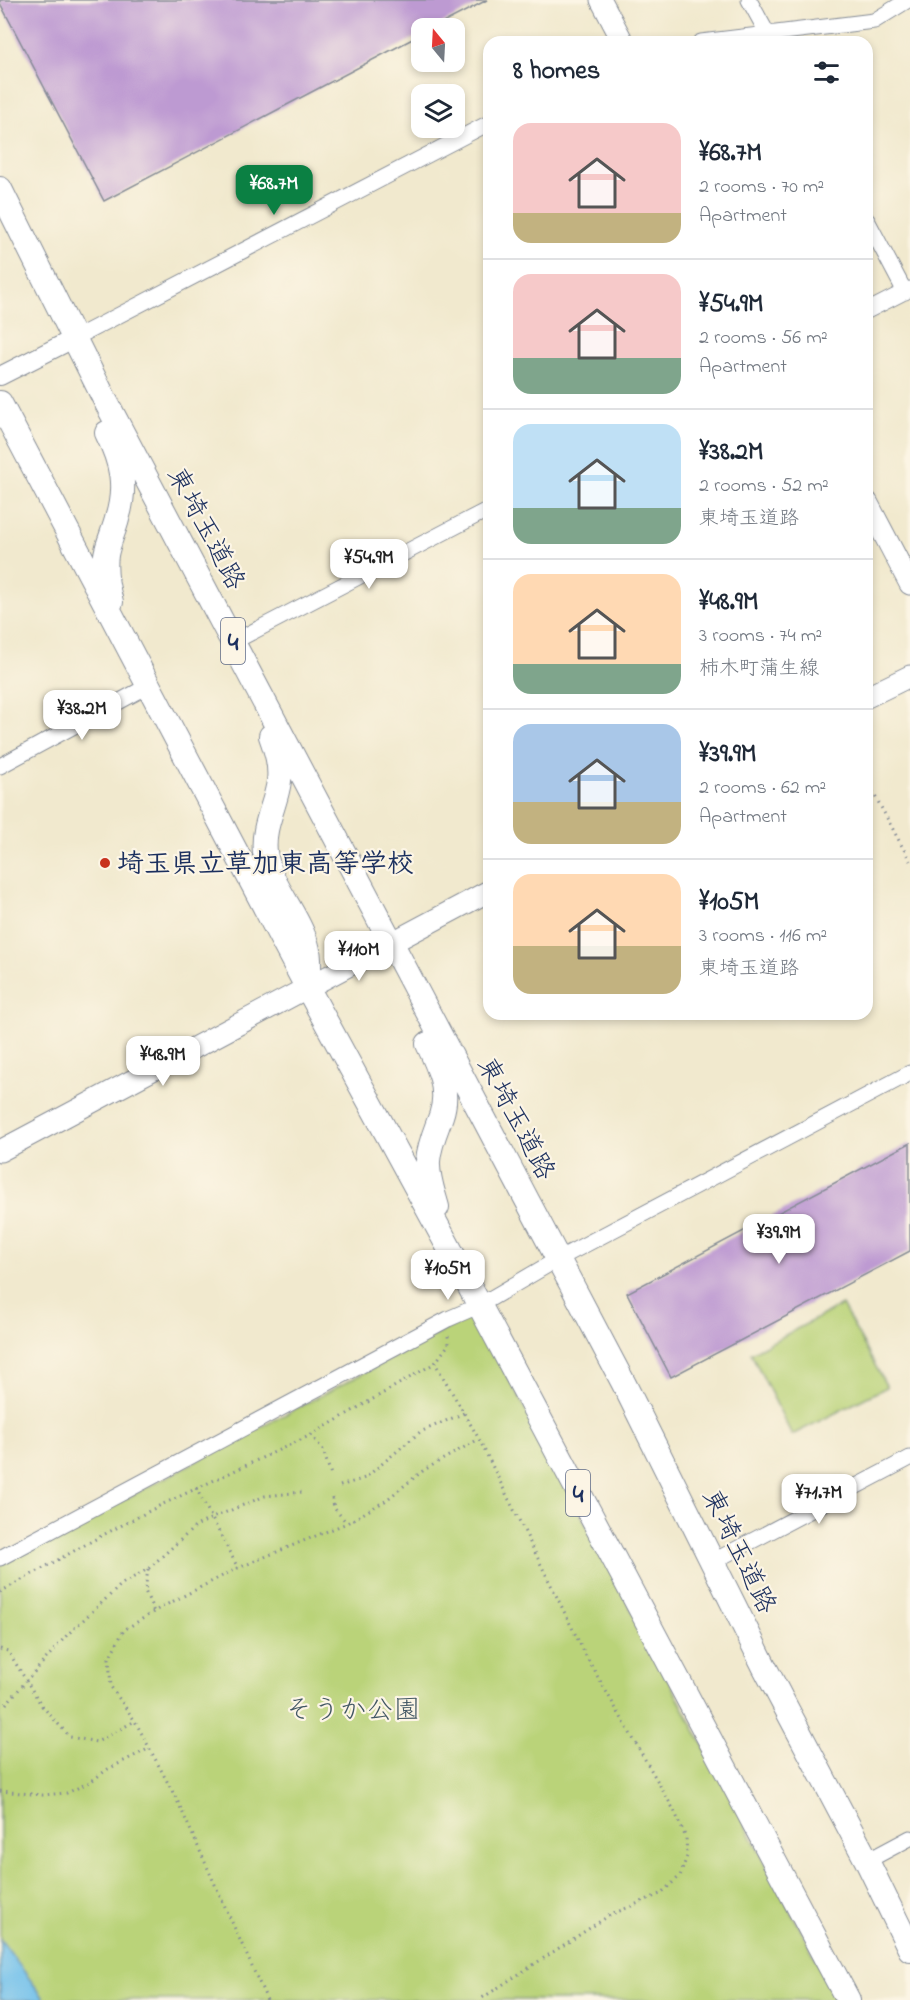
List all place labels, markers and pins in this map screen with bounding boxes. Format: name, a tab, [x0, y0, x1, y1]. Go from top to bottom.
pin: ¥68.7M	[225, 165, 323, 216]
pin: ¥54.9M	[320, 539, 418, 590]
pin: ¥38.2M	[33, 690, 131, 741]
place label: 埼玉県立草加東高等学校	[117, 846, 414, 885]
marker: 埼玉県立草加東高等学校	[98, 856, 112, 870]
pin: ¥110M	[317, 931, 401, 982]
pin: ¥48.9M	[114, 1036, 212, 1087]
pin: ¥39.9M	[730, 1214, 828, 1265]
pin: ¥105M	[406, 1250, 490, 1301]
pin: ¥71.7M	[770, 1474, 868, 1525]

